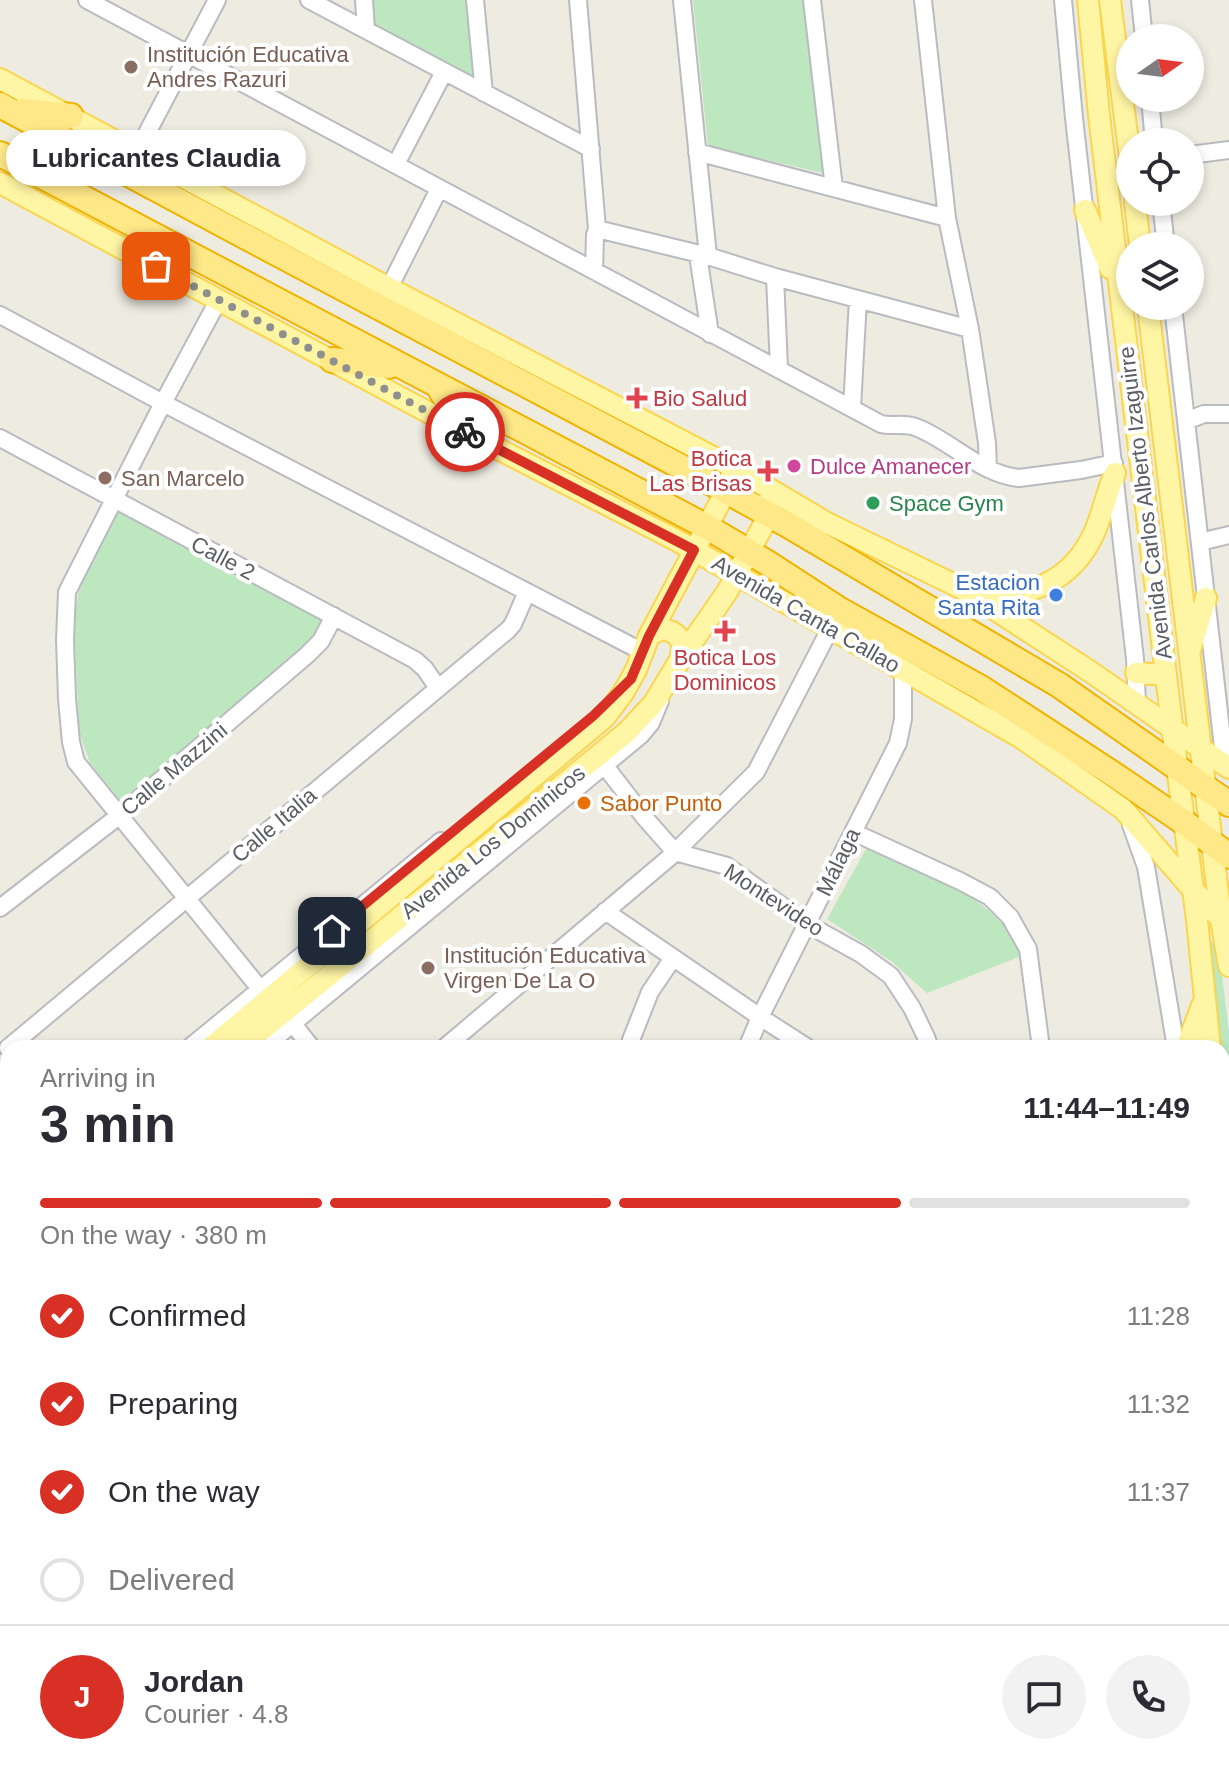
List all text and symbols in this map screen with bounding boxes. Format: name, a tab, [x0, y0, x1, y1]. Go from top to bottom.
north arrow	[1116, 24, 1204, 112]
map controls	[1116, 24, 1204, 320]
place label: Institución Educativa Andres Razuri	[147, 42, 350, 92]
marker: Institución Educativa Andres Razuri	[122, 58, 140, 76]
button: locate	[1116, 128, 1204, 216]
callout: Lubricantes Claudia	[6, 130, 306, 186]
text: Lubricantes Claudia	[32, 143, 280, 173]
pin	[122, 232, 190, 300]
button: layers	[1116, 232, 1204, 320]
icon: bag	[134, 244, 178, 288]
street label: Avenida Carlos Alberto Izaguirre	[1113, 345, 1177, 661]
place label: Bio Salud	[653, 386, 747, 411]
marker: Bio Salud	[628, 389, 646, 407]
courier	[425, 392, 505, 472]
icon: bike	[443, 410, 487, 454]
place label: Botica Las Brisas	[649, 446, 753, 496]
place label: Dulce Amanecer	[810, 454, 971, 479]
marker: Dulce Amanecer	[785, 457, 803, 475]
marker: Botica Las Brisas	[759, 462, 777, 480]
place label: San Marcelo	[121, 466, 245, 491]
marker: San Marcelo	[96, 469, 114, 487]
place label: Space Gym	[889, 491, 1004, 516]
marker: Space Gym	[864, 494, 882, 512]
street label: Calle 2	[187, 531, 259, 585]
street label: Avenida Canta Callao	[708, 550, 904, 678]
place label: Estacion Santa Rita	[937, 570, 1041, 620]
marker: Estacion Santa Rita	[1047, 586, 1065, 604]
marker: Botica Los Dominicos	[716, 622, 734, 640]
place label: Botica Los Dominicos	[674, 645, 776, 695]
street label: Calle Mazzini	[116, 717, 232, 821]
street label: Avenida Los Dominicos	[396, 760, 590, 924]
street label: Calle Italia	[227, 782, 322, 868]
place label: Sabor Punto	[600, 791, 722, 816]
marker: Sabor Punto	[575, 794, 593, 812]
street label: Málaga	[811, 823, 865, 900]
street label: Montevideo	[719, 859, 829, 941]
pin	[298, 897, 366, 965]
icon: home	[310, 909, 354, 953]
place label: Institución Educativa Virgen De La O	[444, 943, 647, 993]
marker: Institución Educativa Virgen De La O	[419, 959, 437, 977]
text: Arriving in	[40, 1063, 156, 1093]
text: 11:44–11:49	[1023, 1091, 1190, 1124]
text: 3 min	[40, 1095, 176, 1153]
text: On the way · 380 m	[40, 1220, 267, 1250]
icon: check	[40, 1294, 84, 1338]
text: Confirmed	[108, 1299, 246, 1332]
text: 11:28	[1127, 1301, 1190, 1331]
icon: check	[40, 1382, 84, 1426]
text: Preparing	[108, 1387, 238, 1420]
text: 11:32	[1127, 1389, 1190, 1419]
icon: check	[40, 1470, 84, 1514]
text: On the way	[108, 1475, 260, 1508]
text: 11:37	[1127, 1477, 1190, 1507]
text: Delivered	[108, 1563, 235, 1596]
button: chat	[1002, 1655, 1086, 1739]
button: phone	[1106, 1655, 1190, 1739]
text: Jordan	[144, 1665, 244, 1698]
text: J	[74, 1680, 90, 1713]
text: Courier · 4.8	[144, 1699, 289, 1729]

